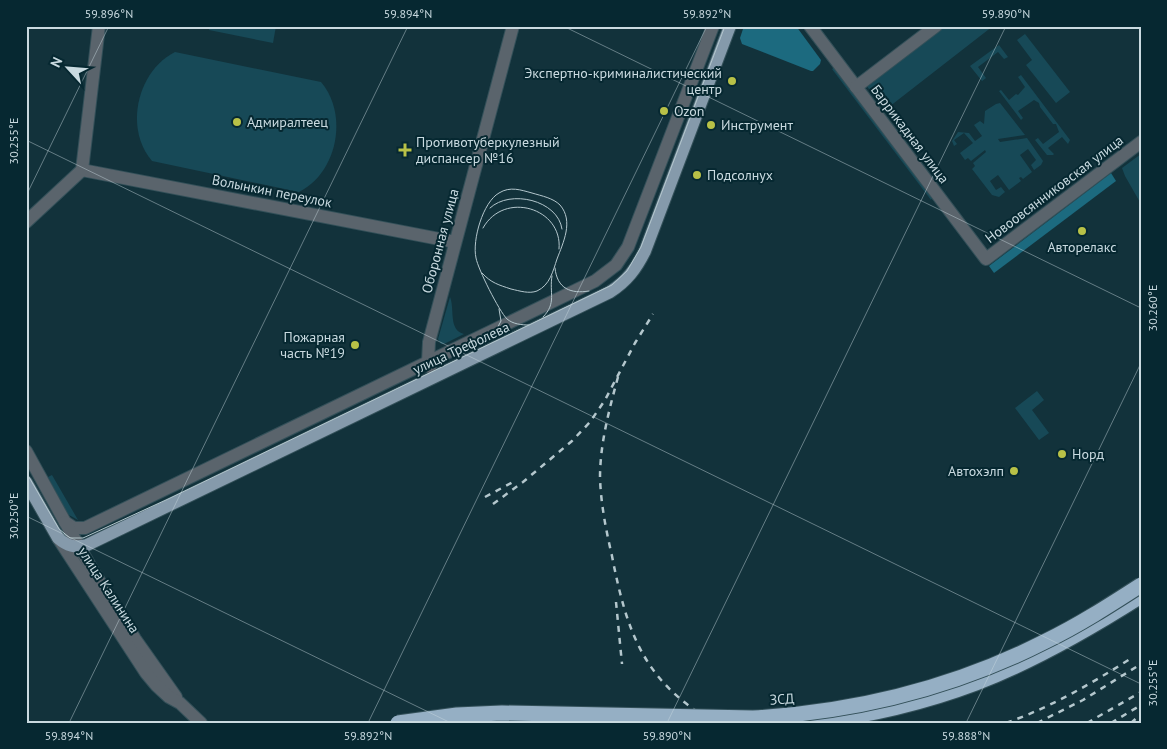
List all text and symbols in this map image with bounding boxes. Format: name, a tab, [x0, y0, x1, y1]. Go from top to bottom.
text: 59.896°N	[85, 6, 133, 21]
text: 59.894°N	[384, 6, 432, 21]
text: 59.892°N	[683, 6, 731, 21]
text: 59.890°N	[982, 6, 1030, 21]
north arrow	[42, 42, 92, 92]
text: N	[46, 54, 66, 70]
place label: Экспертно-криминалистический центр	[524, 64, 722, 98]
marker: Экспертно-криминалистический центр	[726, 75, 738, 87]
street label: Баррикадная улица	[867, 81, 953, 187]
place label: Ozon	[674, 102, 704, 120]
marker: Ozon	[658, 105, 670, 117]
place label: Адмиралтеец	[247, 113, 328, 131]
marker: Адмиралтеец	[231, 116, 243, 128]
place label: Инструмент	[721, 116, 793, 134]
text: 30.255°E	[6, 118, 21, 164]
marker: Инструмент	[705, 119, 717, 131]
street label: Новоовсянниковская улица	[981, 131, 1127, 247]
place label: Противотуберкулезный диспансер №16	[416, 133, 560, 167]
marker: Противотуберкулезный диспансер №16	[398, 143, 412, 157]
place label: Подсолнух	[707, 166, 773, 184]
marker: Подсолнух	[691, 169, 703, 181]
street label: Волынкин переулок	[211, 171, 334, 212]
street label: Оборонная улица	[417, 187, 463, 295]
marker: Авторелакс	[1076, 225, 1088, 237]
place label: Авторелакс	[1047, 238, 1117, 256]
text: 30.260°E	[1145, 285, 1160, 331]
street label: улица Трефолева	[410, 318, 512, 378]
place label: Пожарная часть №19	[280, 328, 345, 362]
marker: Пожарная часть №19	[349, 339, 361, 351]
place label: Норд	[1072, 445, 1104, 463]
marker: Норд	[1056, 448, 1068, 460]
place label: Автохэлп	[948, 462, 1004, 480]
marker: Автохэлп	[1008, 465, 1020, 477]
text: 30.250°E	[6, 493, 21, 539]
street label: улица Калинина	[74, 543, 144, 637]
text: 30.255°E	[1145, 660, 1160, 706]
street label: ЗСД	[769, 689, 795, 709]
text: 59.894°N	[45, 728, 93, 743]
text: 59.892°N	[344, 728, 392, 743]
text: 59.890°N	[643, 728, 691, 743]
text: 59.888°N	[942, 728, 990, 743]

